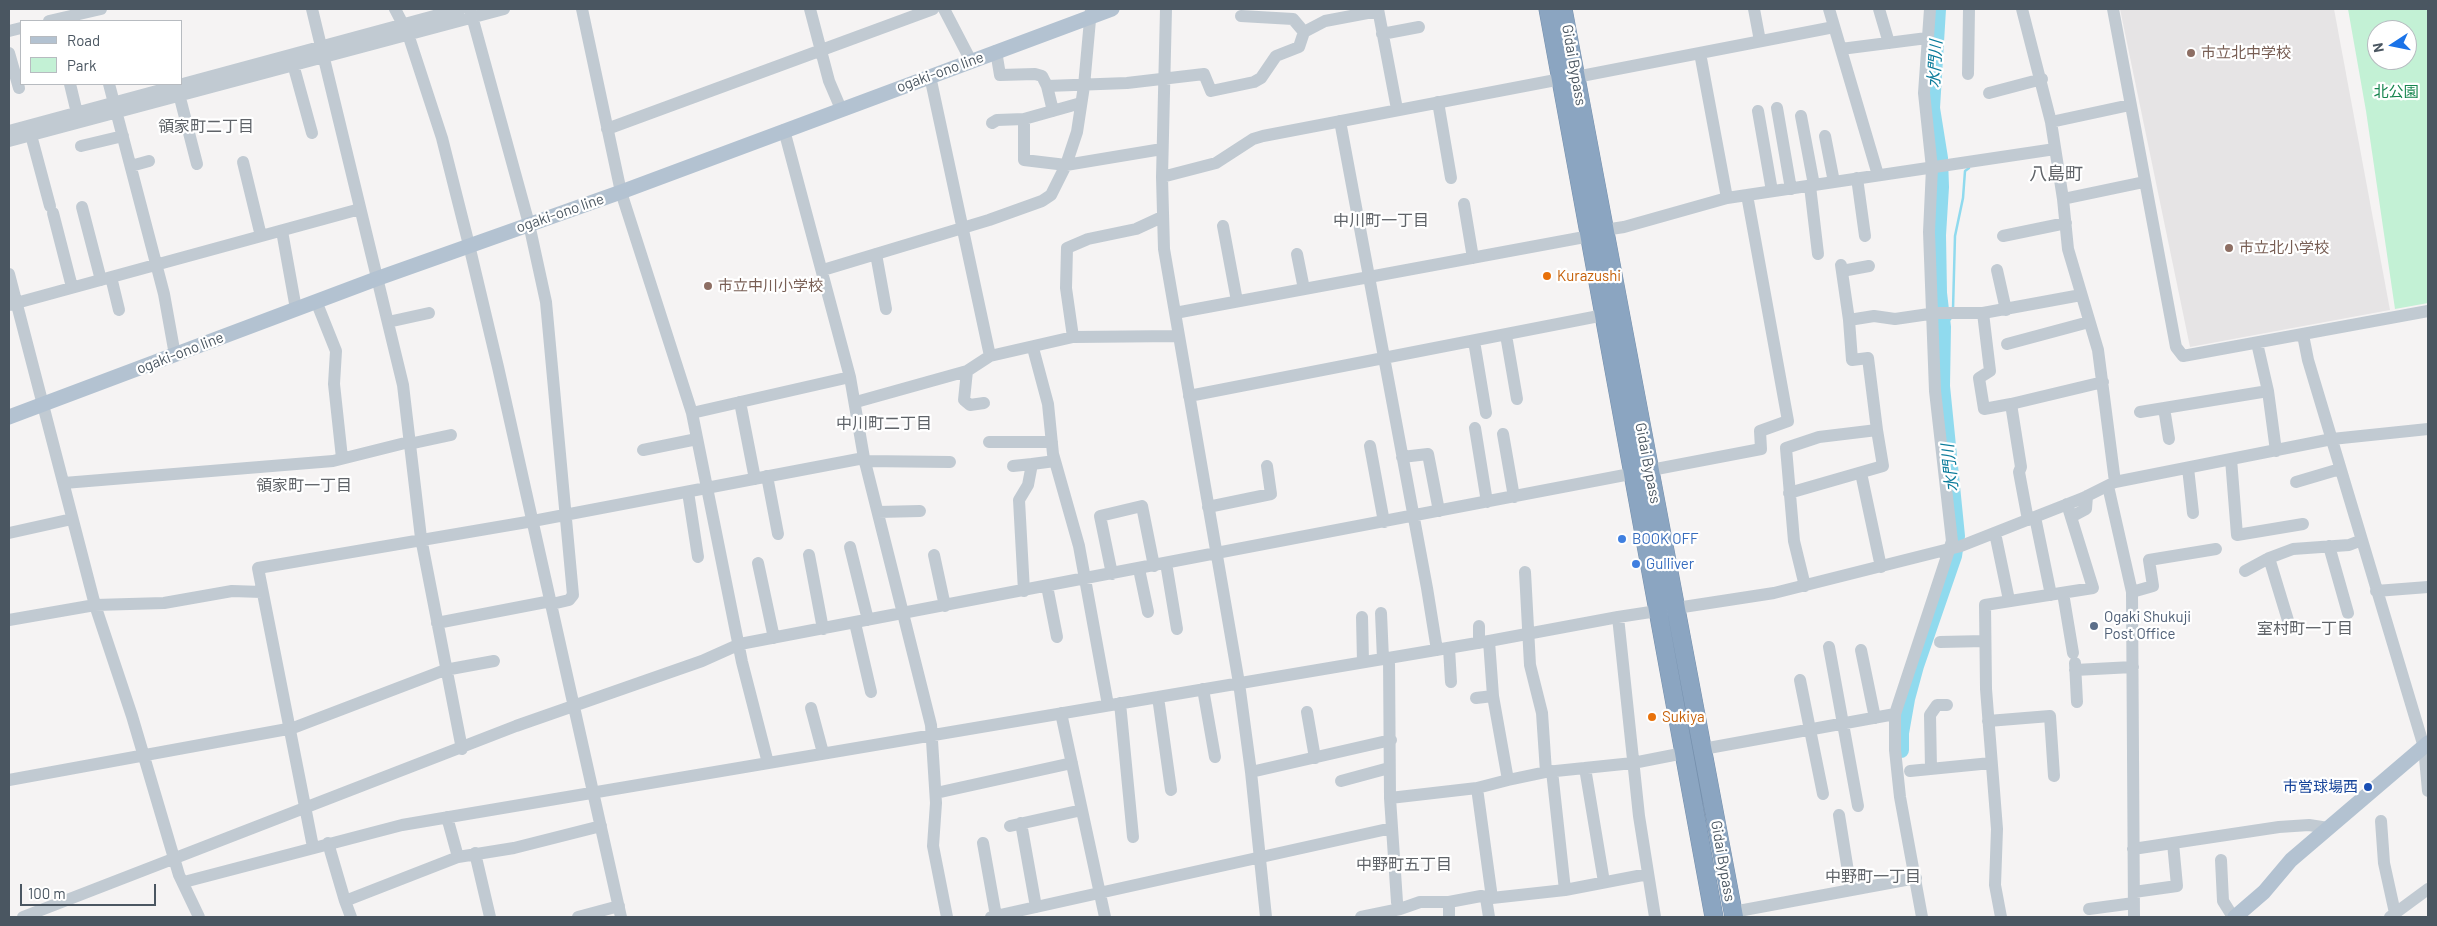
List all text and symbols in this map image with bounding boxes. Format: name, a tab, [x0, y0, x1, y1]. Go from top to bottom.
legend	[20, 20, 182, 85]
north arrow	[2367, 20, 2417, 70]
street label: Gidai Bypass	[1558, 23, 1590, 107]
text: Road	[67, 31, 100, 49]
water label: 水門川	[1924, 40, 1946, 88]
text: N	[2369, 42, 2387, 54]
place label: 市立北中学校	[2201, 44, 2291, 62]
marker: 市立北中学校	[2185, 47, 2197, 59]
street label: ogaki-ono line	[894, 48, 986, 96]
text: Park	[67, 56, 96, 74]
park label: 北公園	[2374, 83, 2418, 101]
district label: 領家町二丁目	[158, 117, 254, 137]
district label: 八島町	[2029, 163, 2083, 185]
street label: ogaki-ono line	[514, 190, 606, 236]
district label: 中川町一丁目	[1333, 211, 1429, 231]
place label: 市立北小学校	[2239, 239, 2329, 257]
marker: 市立北小学校	[2223, 242, 2235, 254]
place label: Kurazushi	[1557, 267, 1621, 285]
marker: Kurazushi	[1541, 270, 1553, 282]
place label: 市立中川小学校	[718, 277, 823, 295]
marker: 市立中川小学校	[702, 280, 714, 292]
street label: ogaki-ono line	[134, 328, 226, 378]
district label: 中川町二丁目	[836, 414, 932, 434]
street label: Gidai Bypass	[1631, 421, 1665, 505]
water label: 水門川	[1938, 443, 1962, 493]
district label: 領家町一丁目	[256, 476, 352, 496]
place label: BOOK OFF	[1632, 530, 1699, 548]
marker: BOOK OFF	[1616, 533, 1628, 545]
place label: Gulliver	[1646, 555, 1694, 573]
marker: Gulliver	[1630, 558, 1642, 570]
place label: Ogaki Shukuji Post Office	[2104, 608, 2191, 643]
district label: 室村町一丁目	[2257, 619, 2353, 639]
marker: Ogaki Shukuji Post Office	[2088, 620, 2100, 632]
place label: Sukiya	[1662, 708, 1705, 726]
marker: Sukiya	[1646, 711, 1658, 723]
place label: 市営球場西	[2283, 778, 2358, 796]
marker: 市営球場西	[2362, 781, 2374, 793]
street label: Gidai Bypass	[1707, 819, 1739, 903]
district label: 中野町五丁目	[1356, 855, 1452, 875]
district label: 中野町一丁目	[1825, 867, 1921, 887]
scale bar	[22, 874, 159, 906]
text: 100 m	[28, 884, 66, 902]

